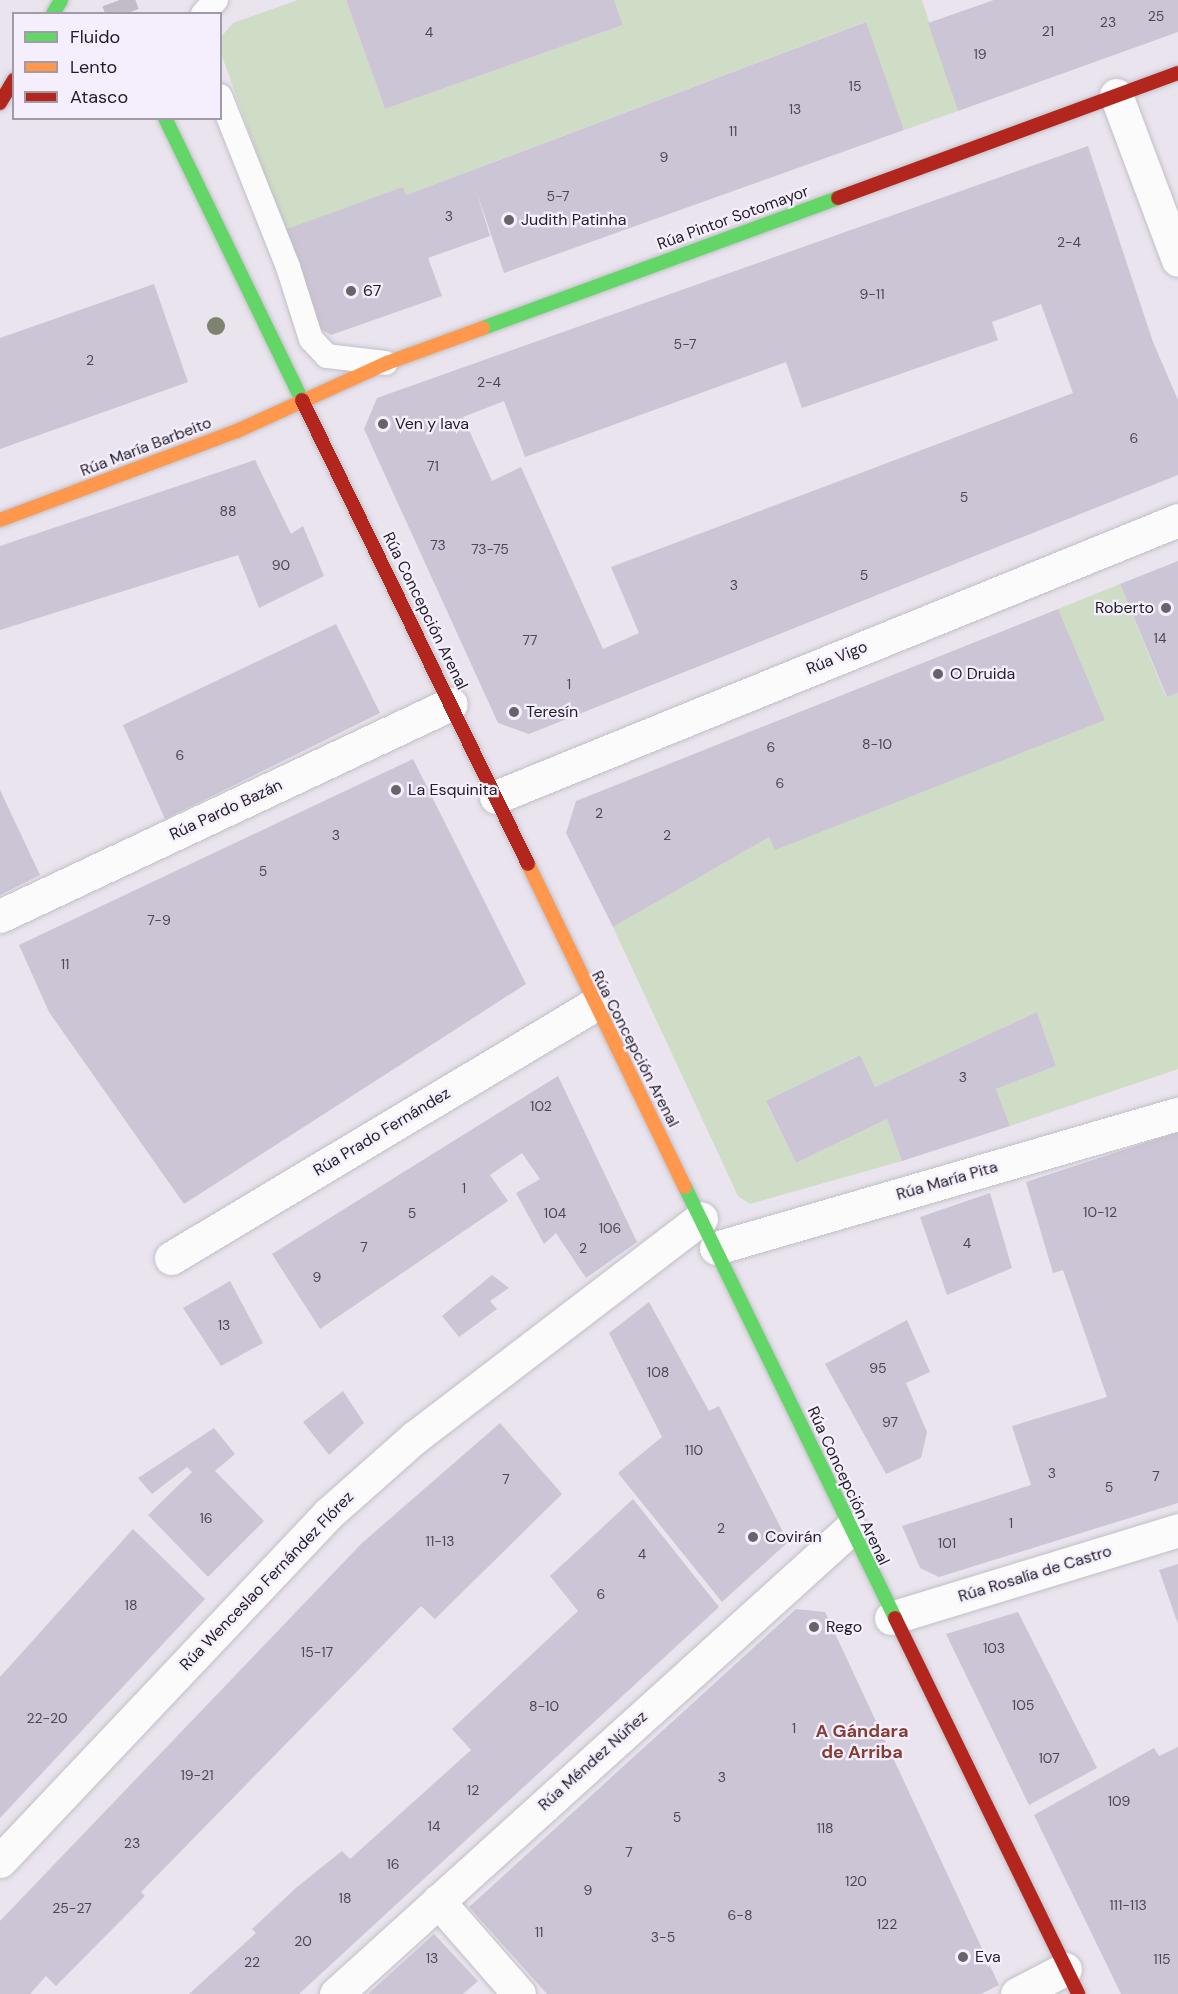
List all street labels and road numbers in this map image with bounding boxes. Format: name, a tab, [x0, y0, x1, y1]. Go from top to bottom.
street label: Rúa Pintor Sotomayor	[655, 182, 811, 254]
street label: Rúa María Barbeito	[78, 413, 214, 481]
street label: Rúa Concepción Arenal	[379, 529, 471, 693]
street label: Rúa Vigo	[804, 637, 870, 679]
street label: Rúa Pardo Bazán	[167, 775, 285, 845]
street label: Rúa Concepción Arenal	[587, 968, 683, 1130]
street label: Rúa Prado Fernández	[310, 1084, 454, 1180]
street label: Rúa María Pita	[894, 1157, 1000, 1205]
street label: Rúa Concepción Arenal	[803, 1404, 893, 1568]
street label: Rúa Wenceslao Fernández Flórez	[176, 1487, 358, 1675]
street label: Rúa Rosalía de Castro	[956, 1541, 1114, 1607]
street label: Rúa Méndez Núñez	[535, 1707, 651, 1815]

